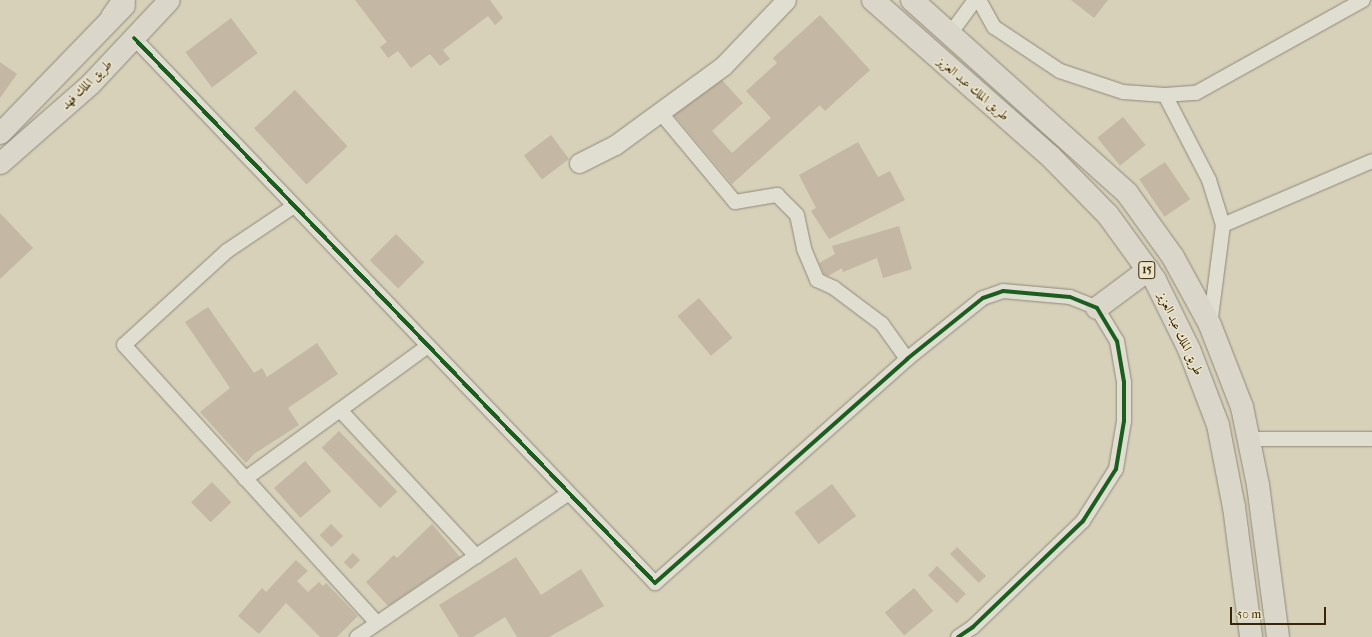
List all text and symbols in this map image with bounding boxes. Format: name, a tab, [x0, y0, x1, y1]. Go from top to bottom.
street label: طريق الملك عبد العزيز	[934, 54, 1012, 124]
street label: طريق الملك فهد	[58, 57, 116, 113]
road number: 15	[1138, 260, 1156, 280]
street label: طريق الملك عبد العزيز	[1154, 290, 1206, 378]
scale bar	[1232, 599, 1328, 625]
text: 50 m	[1237, 607, 1261, 621]

